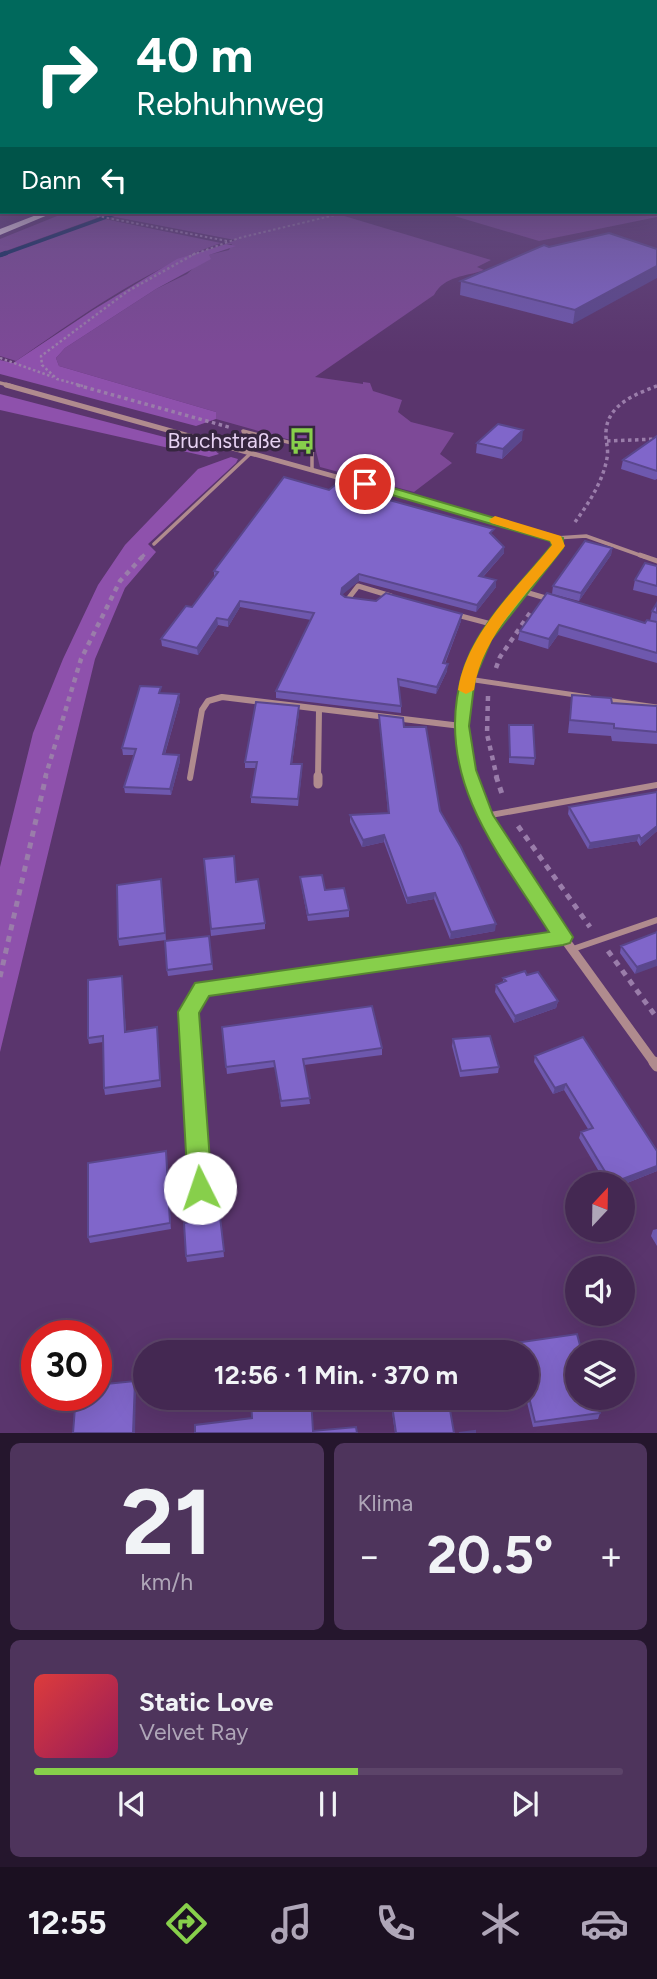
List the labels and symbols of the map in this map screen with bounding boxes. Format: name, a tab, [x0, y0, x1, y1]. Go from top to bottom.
bus stop icon: Bruchstraße	[287, 426, 317, 456]
place label: Bruchstraße	[167, 428, 281, 453]
pin	[335, 454, 395, 514]
position arrow	[163, 1151, 237, 1225]
north arrow	[565, 1172, 635, 1242]
speed limit sign: 30	[21, 1320, 112, 1411]

